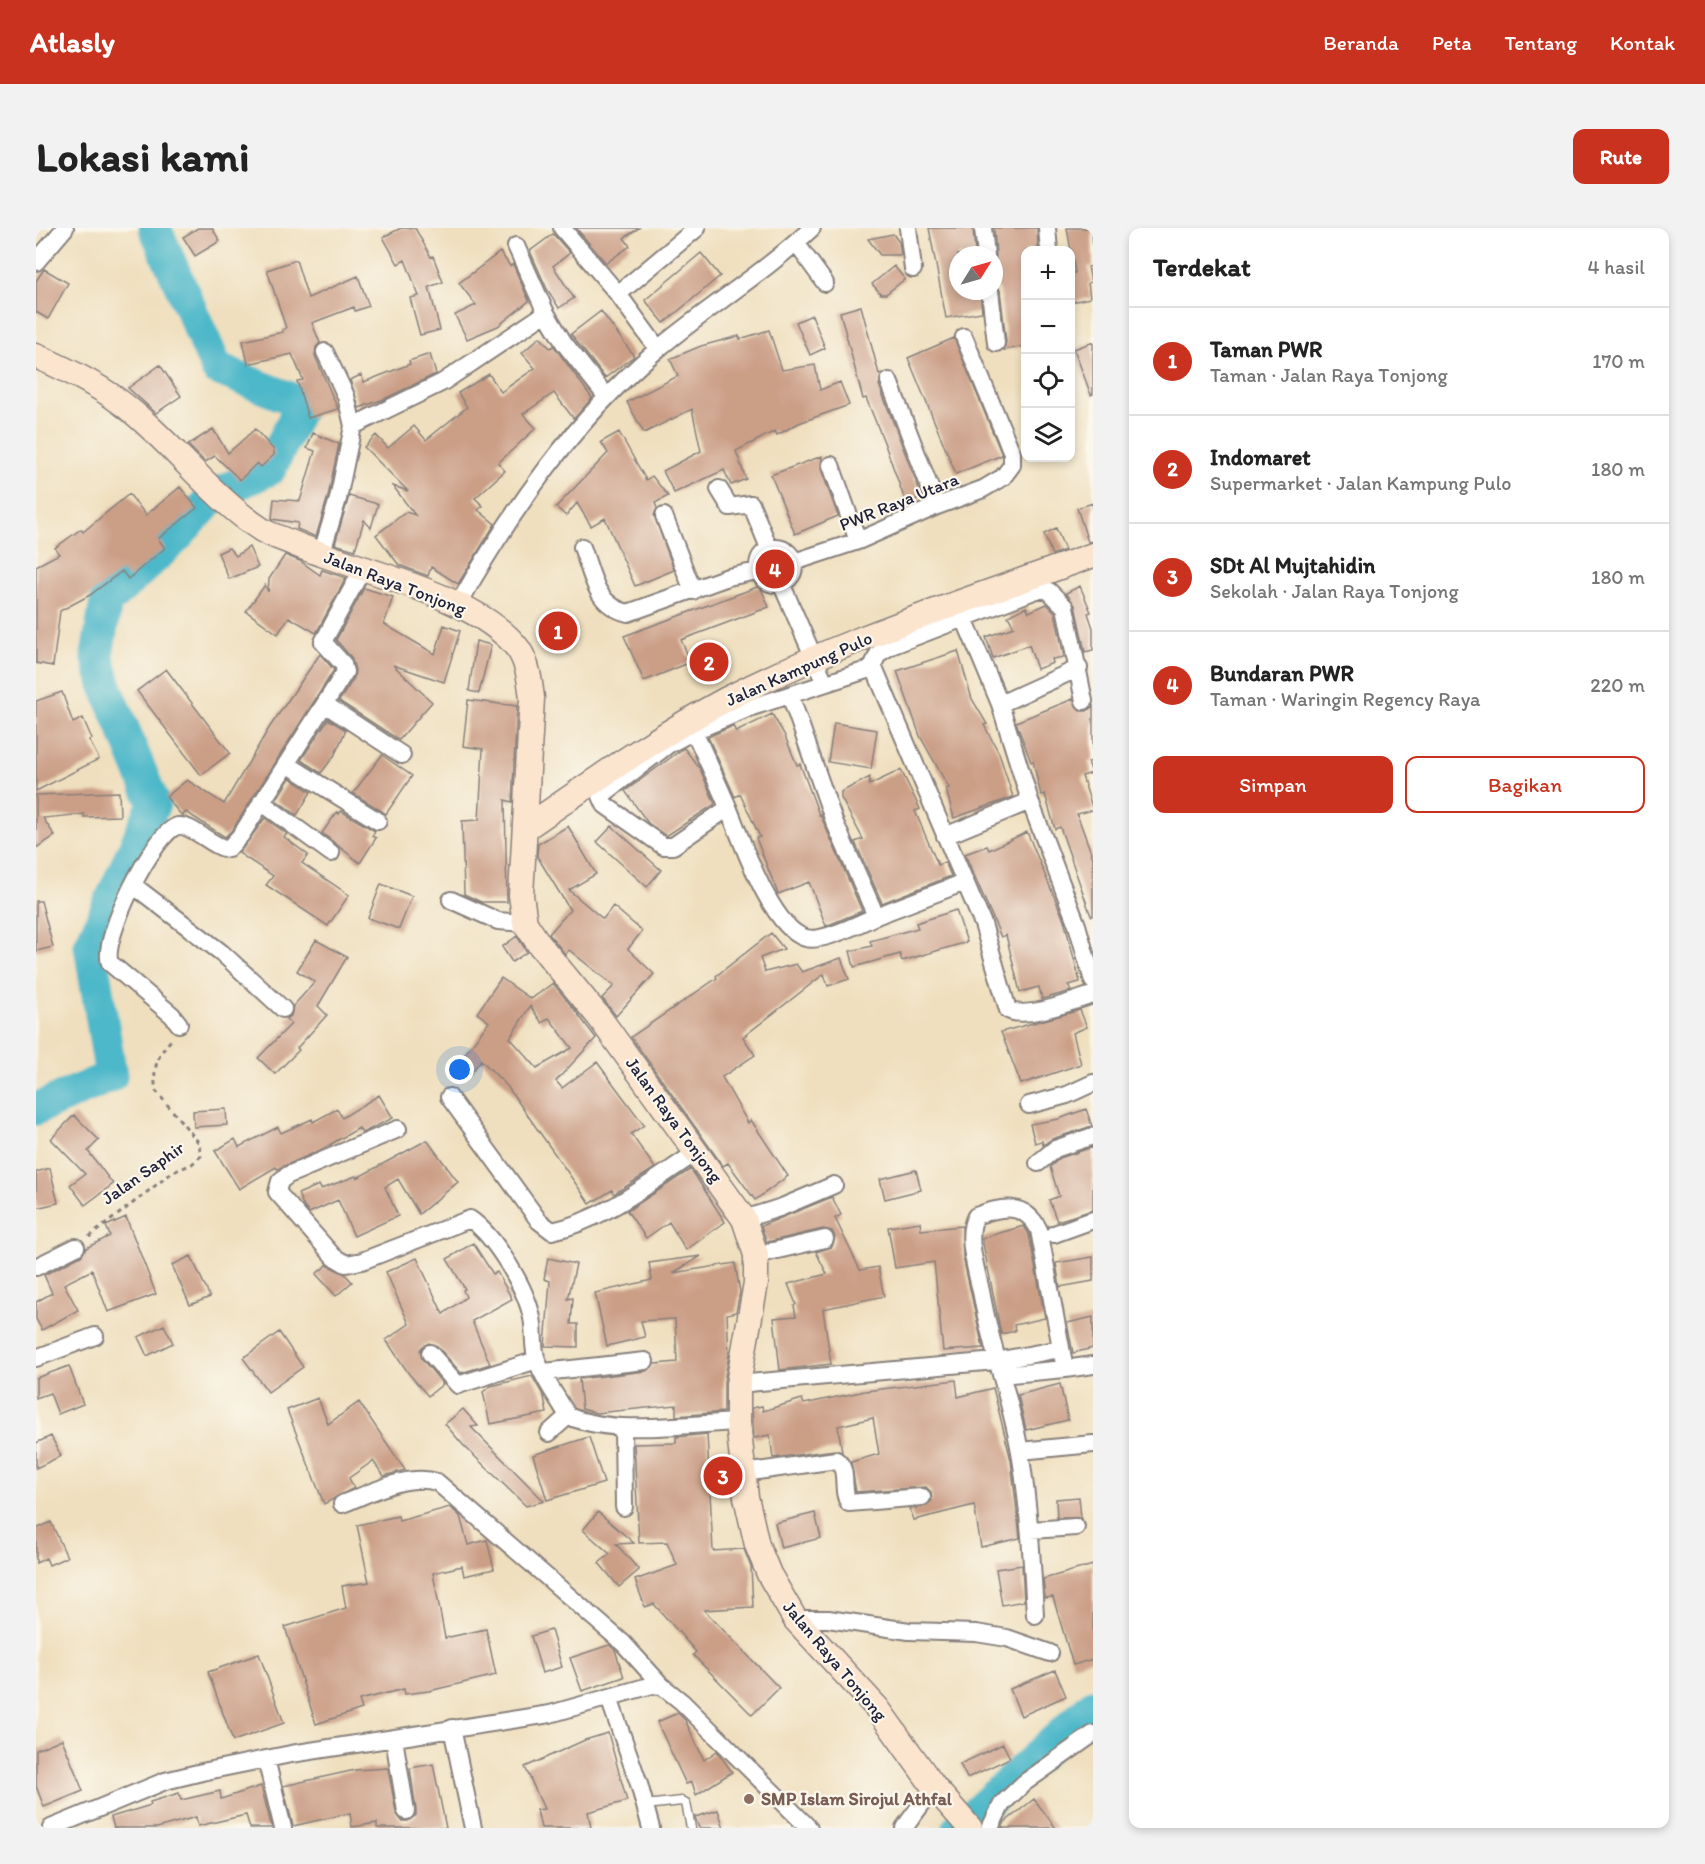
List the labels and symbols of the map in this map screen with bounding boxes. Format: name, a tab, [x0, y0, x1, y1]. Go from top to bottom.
north arrow	[949, 246, 1003, 300]
street label: PWR Raya Utara	[836, 468, 962, 536]
street label: Jalan Raya Tonjong	[321, 546, 470, 620]
pin: 4	[756, 546, 794, 592]
pin: 1	[538, 608, 578, 654]
street label: Jalan Kampung Pulo	[722, 627, 876, 711]
pin: 2	[690, 640, 728, 684]
street label: Jalan Raya Tonjong	[621, 1053, 728, 1188]
your location	[445, 1055, 474, 1084]
street label: Jalan Saphir	[98, 1136, 189, 1209]
pin: 3	[704, 1454, 742, 1498]
street label: Jalan Raya Tonjong	[778, 1596, 892, 1726]
place label: SMP Islam Sirojul Athfal	[761, 1788, 953, 1810]
marker: SMP Islam Sirojul Athfal	[742, 1792, 756, 1806]

